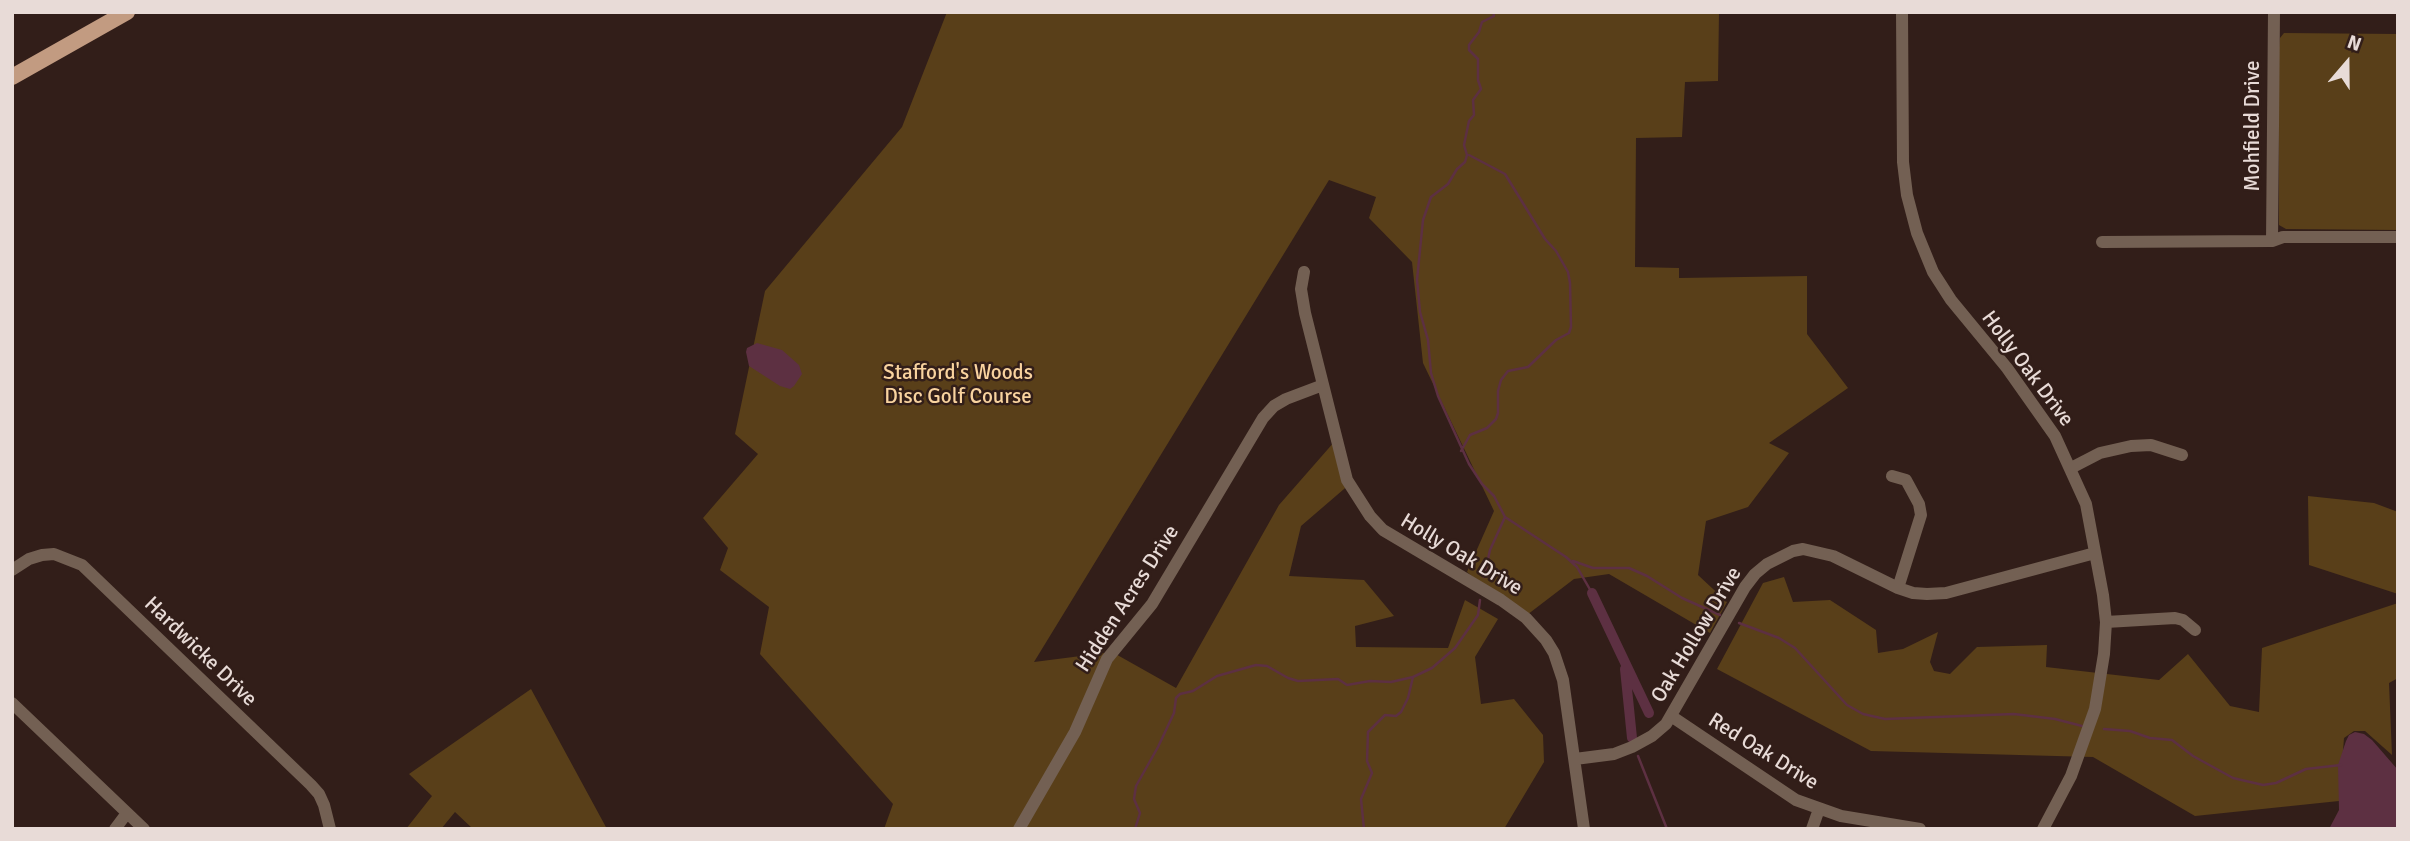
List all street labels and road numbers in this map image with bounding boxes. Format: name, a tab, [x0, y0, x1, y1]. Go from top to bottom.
street label: Mohfield Drive	[2240, 61, 2266, 191]
street label: Holly Oak Drive	[1976, 306, 2078, 432]
street label: Holly Oak Drive	[1396, 509, 1526, 601]
street label: Hidden Acres Drive	[1071, 521, 1185, 677]
street label: Oak Hollow Drive	[1647, 563, 1747, 707]
street label: Hardwicke Drive	[138, 592, 262, 712]
street label: Red Oak Drive	[1703, 708, 1823, 796]

